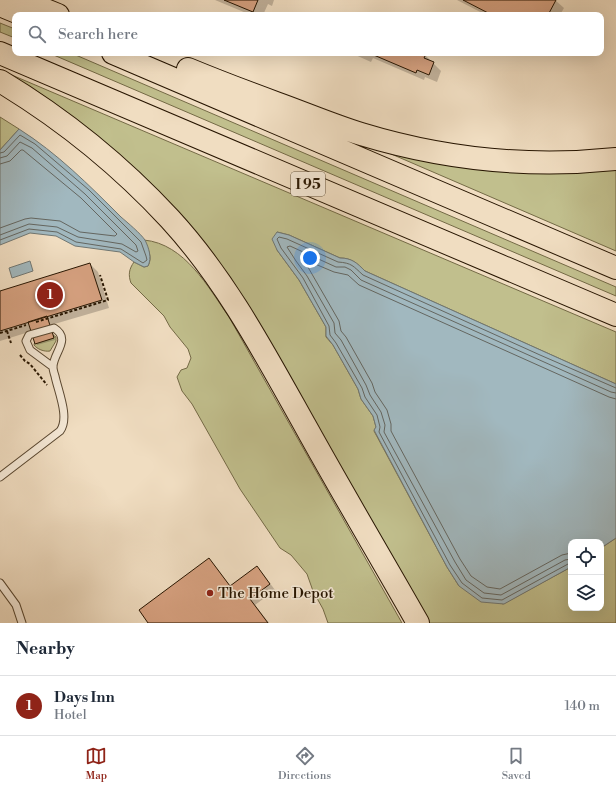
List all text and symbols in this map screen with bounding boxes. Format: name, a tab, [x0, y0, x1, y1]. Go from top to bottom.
search box	[12, 12, 604, 56]
icon: search	[26, 23, 48, 45]
text: Search here	[58, 25, 138, 44]
road number: I 95	[291, 172, 325, 196]
your location	[300, 248, 320, 268]
pin: 1	[37, 280, 63, 310]
map controls	[568, 539, 604, 611]
button: locate	[568, 539, 604, 575]
button: layers	[568, 575, 604, 611]
place label: The Home Depot	[218, 584, 334, 603]
marker: The Home Depot	[205, 588, 215, 598]
text: Nearby	[16, 638, 75, 660]
text: Days Inn	[54, 688, 115, 707]
text: 1	[26, 698, 32, 714]
text: 140 m	[564, 698, 600, 714]
text: Hotel	[54, 707, 87, 723]
tab: Map	[85, 745, 107, 783]
tab: Directions	[278, 745, 331, 783]
tab: Saved	[502, 745, 531, 783]

